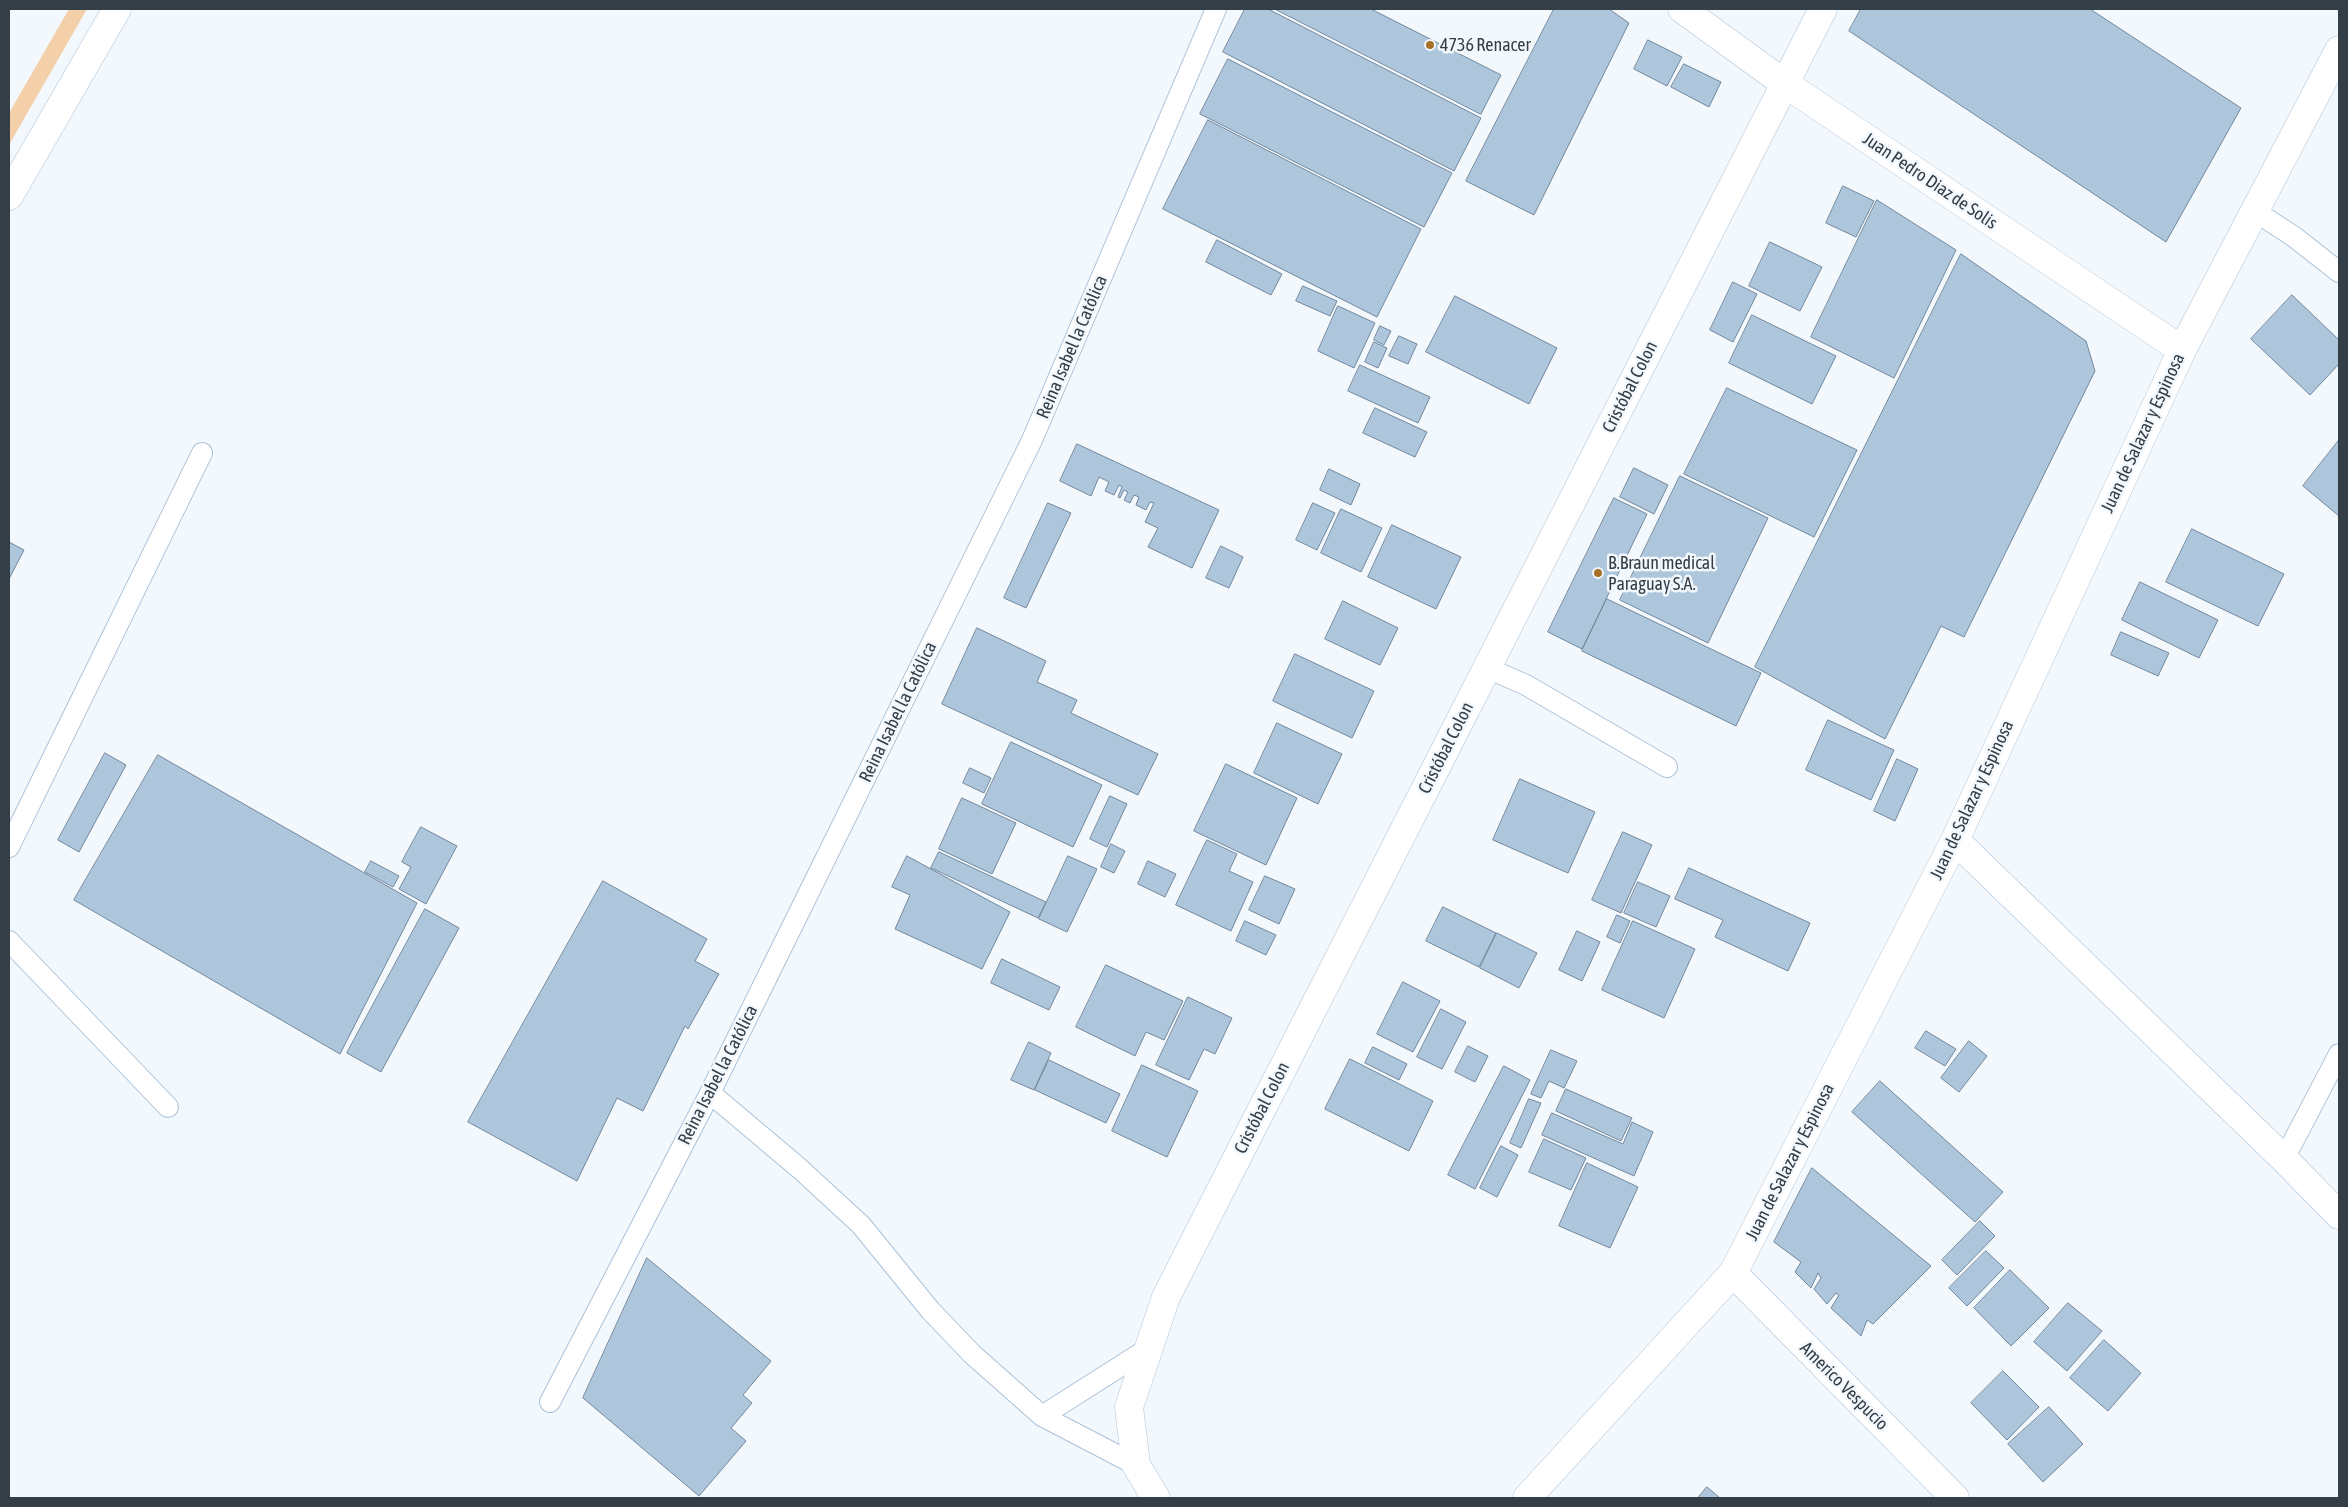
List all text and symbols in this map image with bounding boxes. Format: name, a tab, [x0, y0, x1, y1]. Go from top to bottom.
place label: 4736 Renacer	[1440, 34, 1531, 56]
marker: 4736 Renacer	[1424, 39, 1436, 51]
street label: Juan Pedro Diaz de Solis	[1859, 128, 2001, 234]
street label: Reina Isabel la Católica	[1032, 272, 1112, 422]
street label: Cristóbal Colon	[1598, 338, 1662, 436]
street label: Juan de Salazar y Espinosa	[2097, 350, 2189, 516]
place label: B.Braun medical Paraguay S.A.	[1608, 552, 1715, 594]
marker: B.Braun medical Paraguay S.A.	[1592, 567, 1604, 579]
street label: Reina Isabel la Católica	[855, 638, 941, 786]
street label: Cristóbal Colon	[1414, 699, 1478, 797]
street label: Juan de Salazar y Espinosa	[1926, 717, 2018, 883]
street label: Reina Isabel la Católica	[674, 1002, 762, 1148]
street label: Cristóbal Colon	[1230, 1059, 1294, 1157]
street label: Juan de Salazar y Espinosa	[1741, 1080, 1839, 1244]
street label: Americo Vespucio	[1795, 1337, 1893, 1435]

